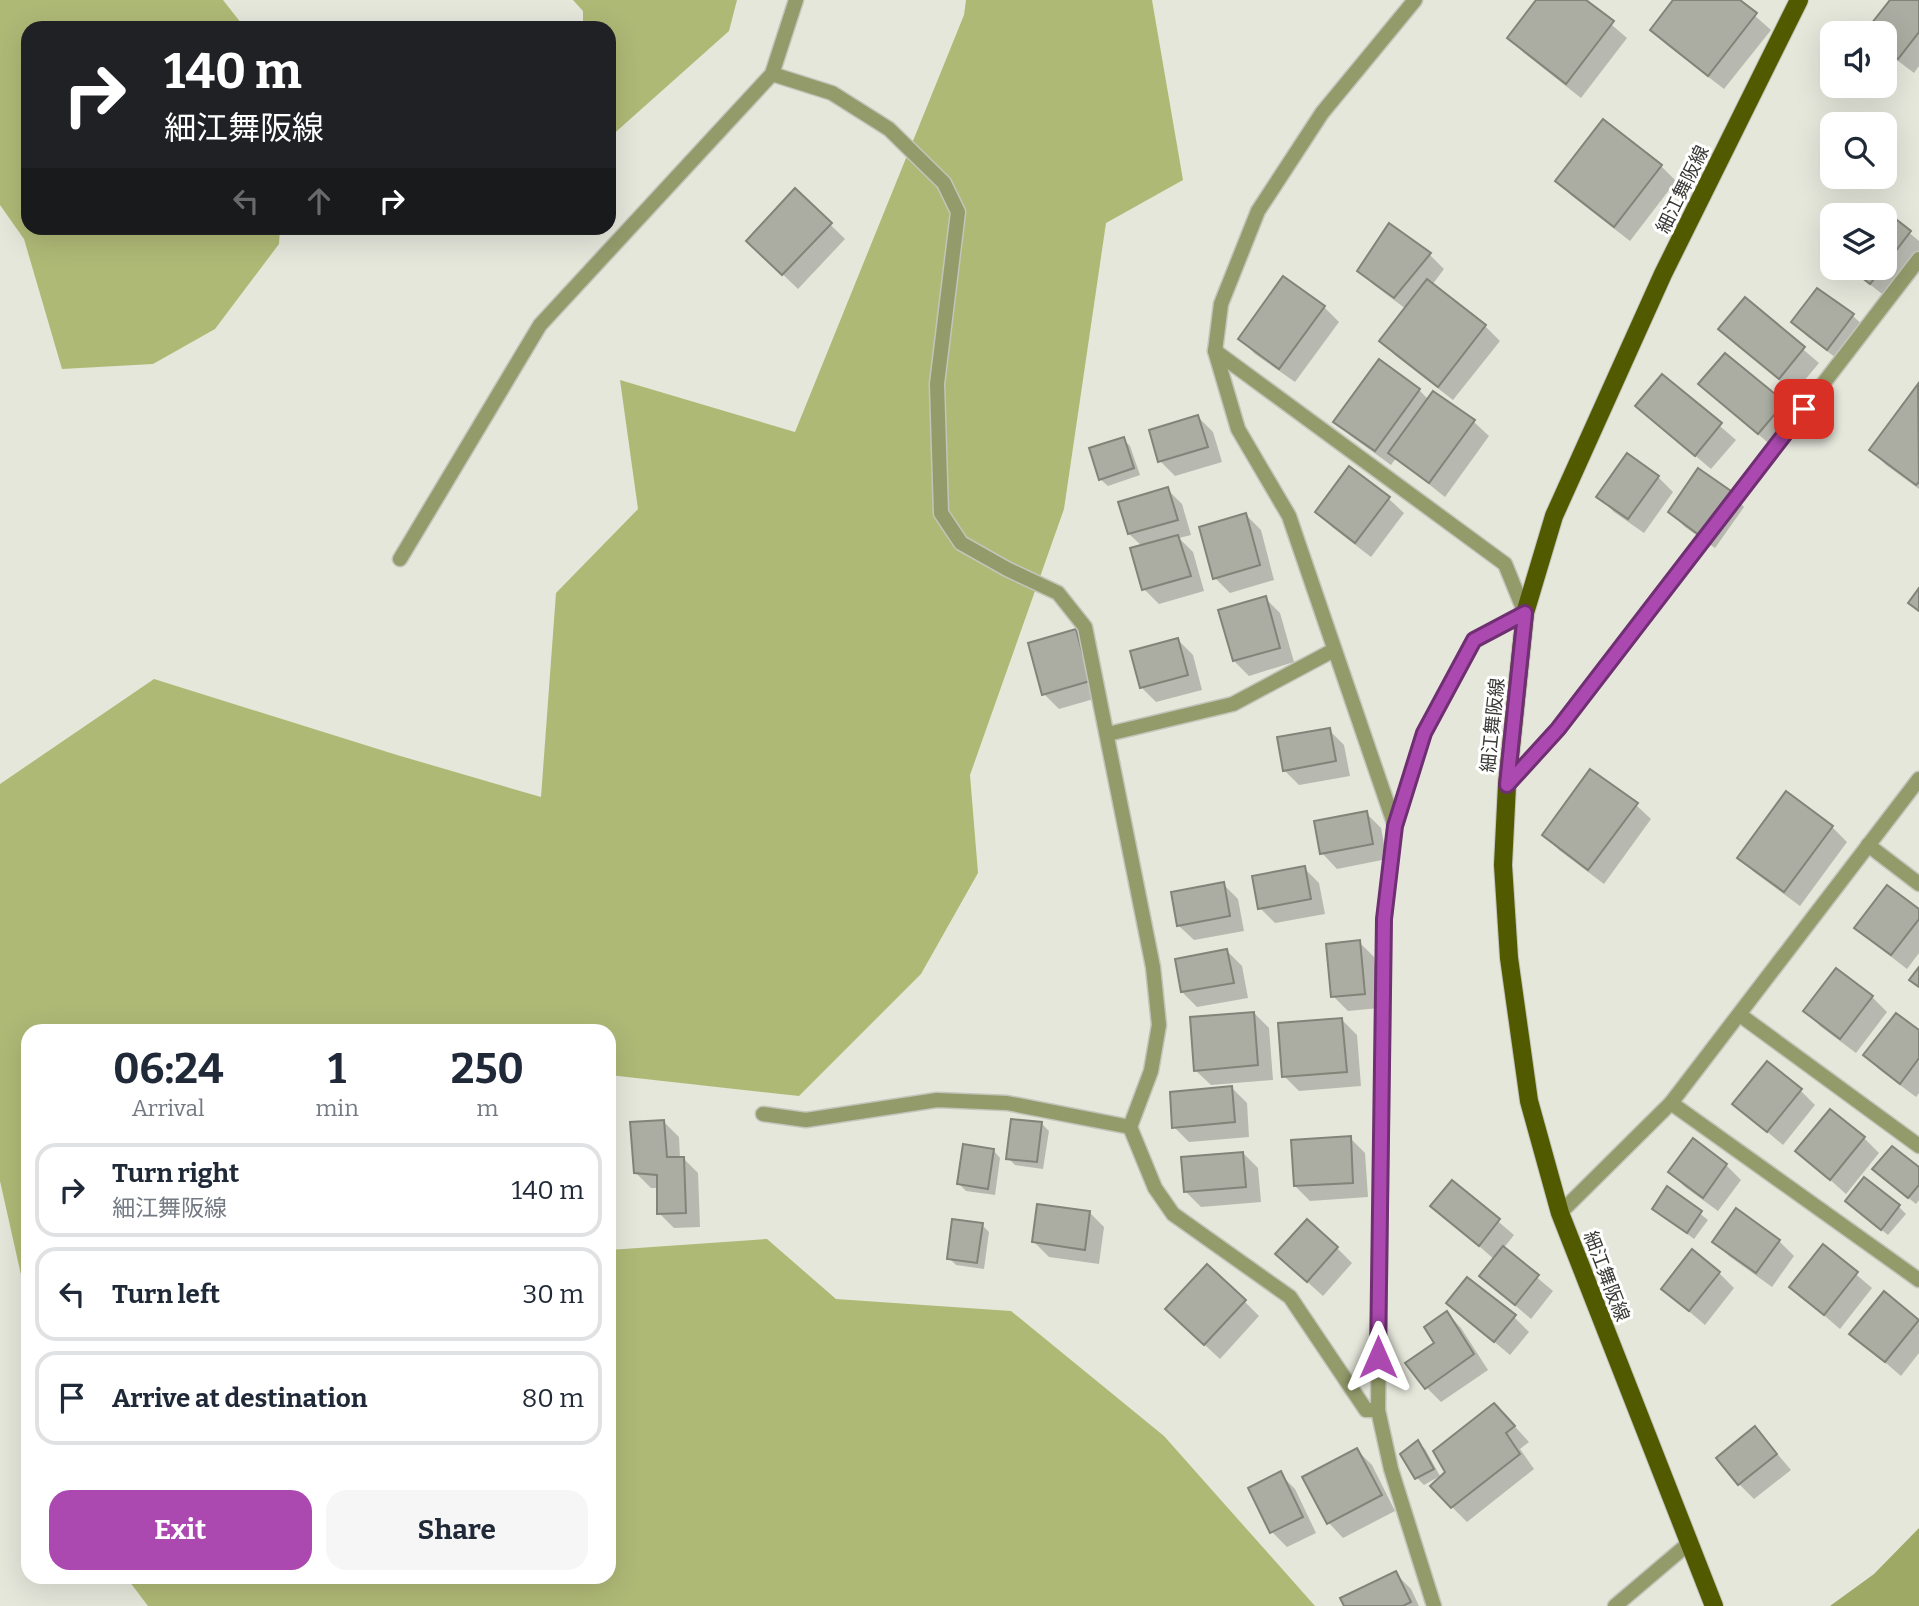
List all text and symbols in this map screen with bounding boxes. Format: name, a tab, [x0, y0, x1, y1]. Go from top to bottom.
map controls	[1820, 21, 1897, 280]
button: sound	[1820, 21, 1897, 98]
text: 140 m	[164, 42, 302, 101]
icon: right	[49, 49, 140, 140]
text: 細江舞阪線	[164, 109, 324, 147]
button: search	[1820, 112, 1897, 189]
street label: 細江舞阪線	[1651, 141, 1714, 237]
icon: left	[227, 182, 265, 220]
icon: ahead	[300, 182, 338, 220]
icon: right	[373, 182, 411, 220]
button: layers	[1820, 203, 1897, 280]
pin	[1774, 379, 1834, 439]
icon: arrive	[1785, 390, 1823, 428]
street label: 細江舞阪線	[1476, 677, 1509, 774]
text: 06:24	[113, 1044, 223, 1094]
text: 1	[328, 1044, 346, 1094]
text: 250	[451, 1044, 524, 1094]
text: Arrival	[132, 1094, 205, 1122]
text: min	[315, 1094, 359, 1122]
text: m	[476, 1094, 498, 1122]
text: Turn right	[112, 1158, 239, 1189]
icon: right	[53, 1171, 91, 1209]
text: 140 m	[512, 1175, 584, 1206]
text: 細江舞阪線	[112, 1194, 227, 1222]
street label: 細江舞阪線	[1579, 1228, 1634, 1325]
icon: left	[53, 1275, 91, 1313]
text: Turn left	[112, 1279, 220, 1310]
text: 30 m	[523, 1279, 584, 1310]
position arrow	[1341, 1320, 1415, 1394]
icon: arrive	[53, 1379, 91, 1417]
text: Arrive at destination	[112, 1383, 367, 1414]
text: 80 m	[522, 1383, 584, 1414]
button: Exit	[49, 1490, 312, 1570]
button: Share	[326, 1490, 588, 1570]

